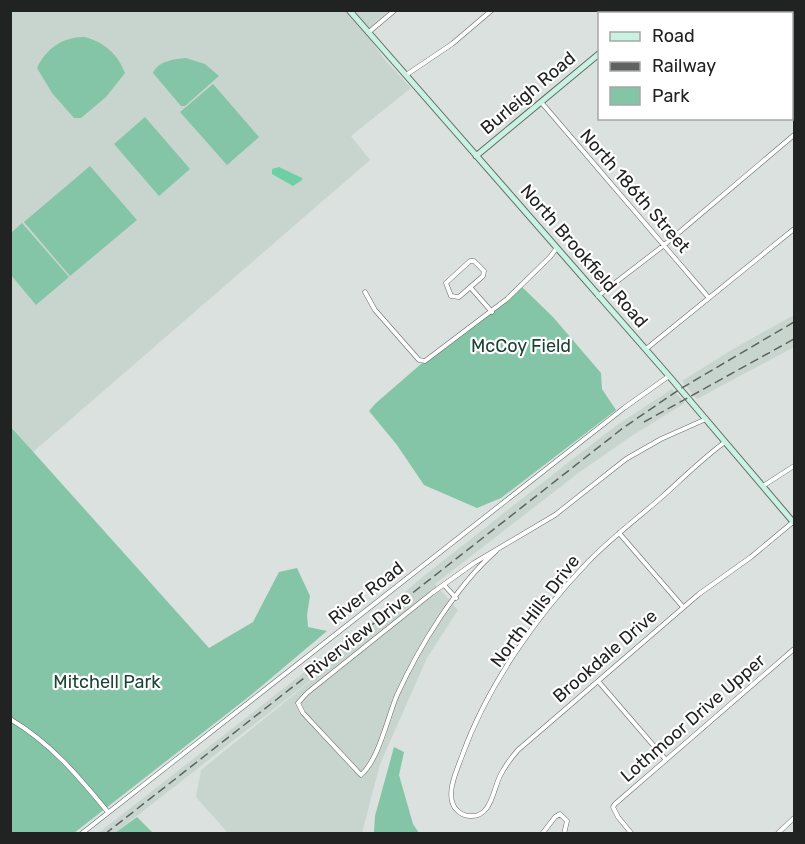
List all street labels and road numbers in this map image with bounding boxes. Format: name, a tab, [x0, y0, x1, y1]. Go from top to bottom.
street label: Burleigh Road	[476, 47, 580, 139]
street label: North 186th Street	[575, 125, 695, 257]
street label: North Brookfield Road	[516, 180, 652, 332]
street label: North Hills Drive	[486, 550, 584, 672]
street label: River Road	[324, 557, 408, 629]
street label: Riverview Drive	[301, 587, 415, 683]
street label: Brookdale Drive	[548, 605, 662, 707]
street label: Lothmoor Drive Upper	[616, 649, 770, 787]

